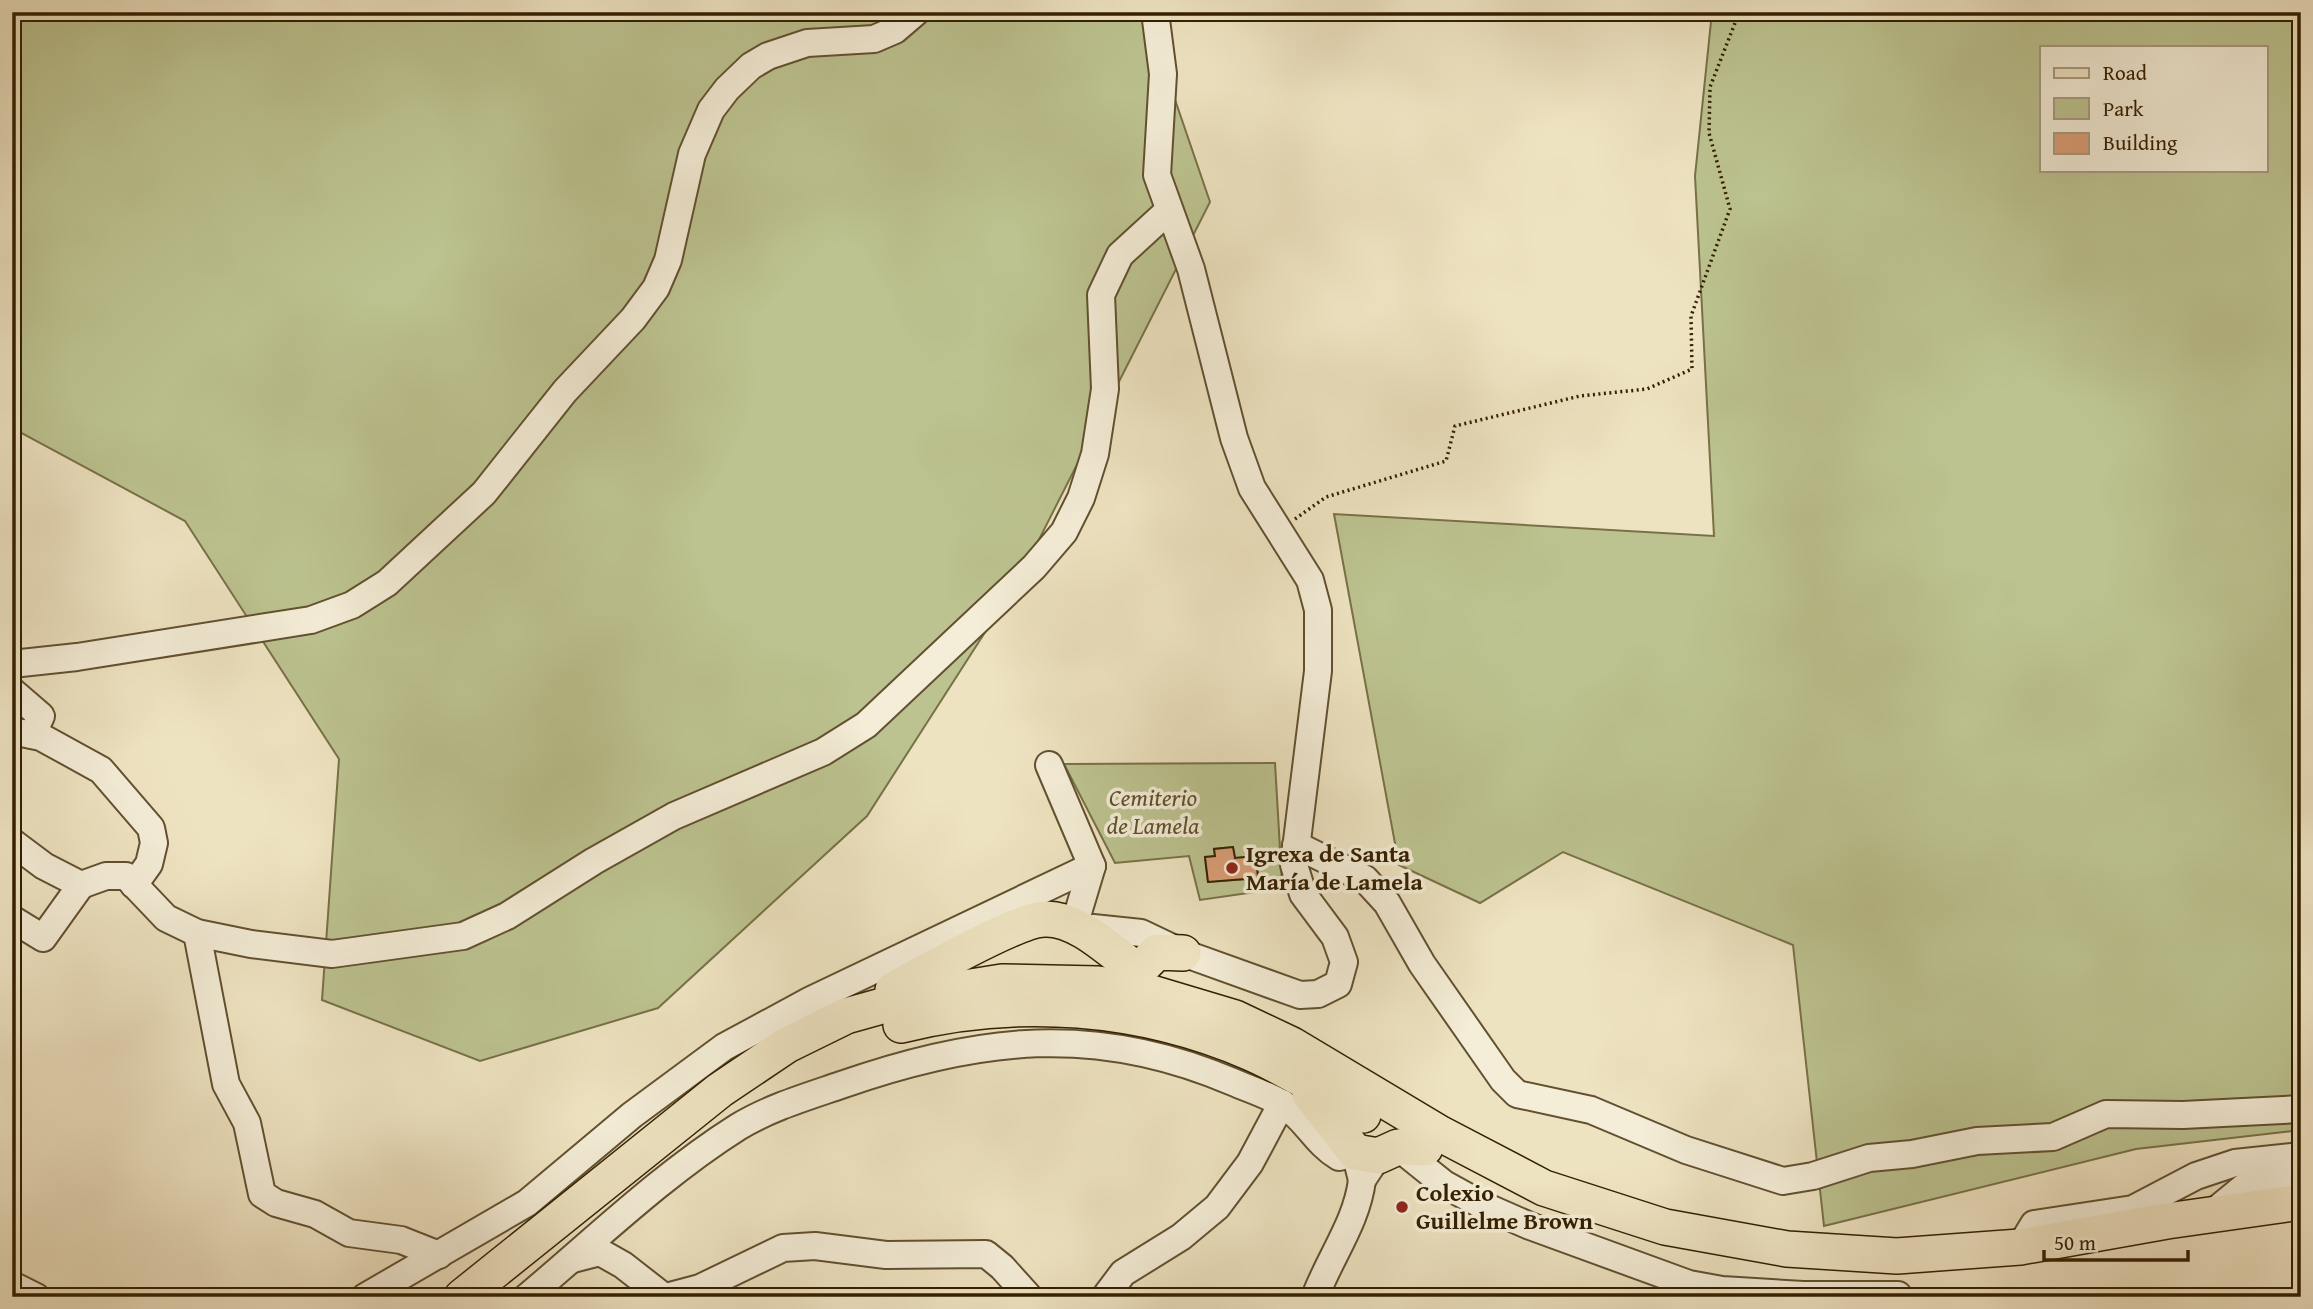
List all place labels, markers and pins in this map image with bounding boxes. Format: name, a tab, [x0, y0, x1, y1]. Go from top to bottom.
place label: Igrexa de Santa María de Lamela	[1246, 836, 1423, 899]
marker: Igrexa de Santa María de Lamela	[1224, 860, 1240, 876]
place label: Colexio Guillelme Brown	[1416, 1175, 1593, 1238]
marker: Colexio Guillelme Brown	[1394, 1199, 1410, 1215]

